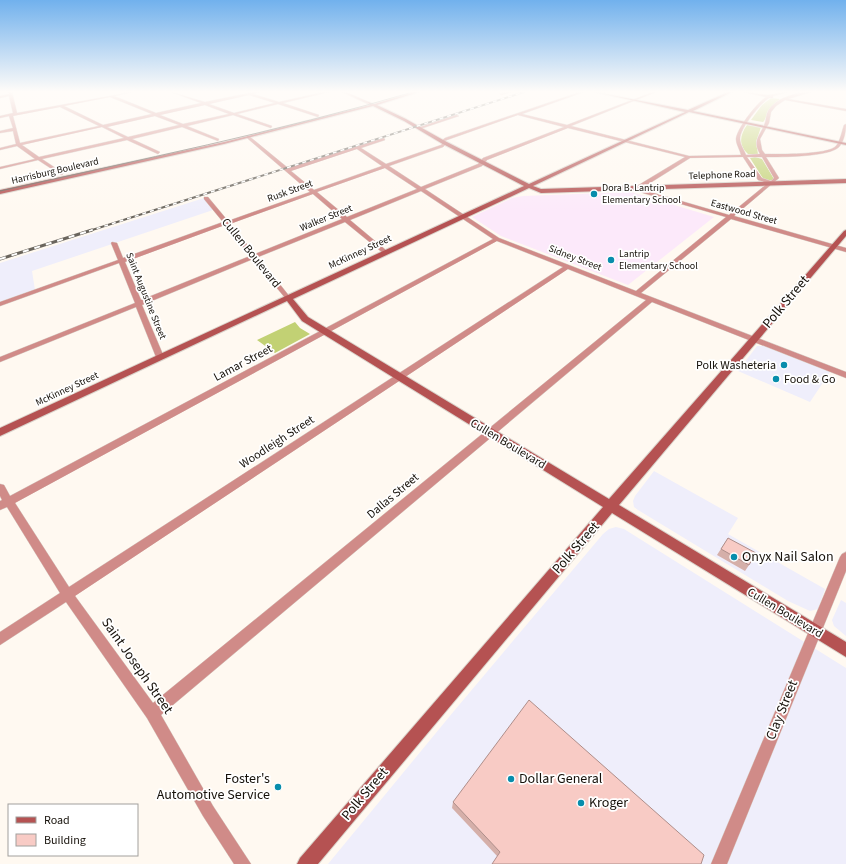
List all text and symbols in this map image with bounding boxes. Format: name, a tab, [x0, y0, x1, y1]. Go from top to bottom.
street label: Harrisburg Boulevard	[10, 154, 100, 188]
street label: Telephone Road	[688, 167, 756, 183]
street label: Rusk Street	[265, 176, 315, 206]
place label: Dora B. Lantrip Elementary School	[602, 181, 681, 207]
marker: Dora B. Lantrip Elementary School	[589, 189, 599, 199]
street label: Eastwood Street	[709, 196, 779, 228]
street label: Walker Street	[298, 201, 355, 235]
street label: Cullen Boulevard	[217, 214, 285, 292]
street label: McKinney Street	[326, 231, 394, 273]
street label: Sidney Street	[547, 242, 604, 275]
place label: Lantrip Elementary School	[619, 247, 698, 273]
street label: Saint Augustine Street	[122, 251, 170, 342]
marker: Lantrip Elementary School	[606, 255, 616, 265]
street label: Polk Street	[758, 271, 814, 333]
street label: Lamar Street	[211, 340, 275, 386]
place label: Polk Washeteria	[696, 357, 776, 374]
marker: Polk Washeteria	[779, 360, 789, 370]
street label: McKinney Street	[33, 368, 101, 410]
place label: Food & Go	[784, 371, 835, 388]
marker: Food & Go	[771, 374, 781, 384]
street label: Woodleigh Street	[236, 411, 318, 473]
street label: Cullen Boulevard	[467, 415, 549, 473]
street label: Dallas Street	[363, 469, 423, 523]
street label: Polk Street	[548, 517, 605, 579]
place label: Onyx Nail Salon	[742, 547, 834, 567]
marker: Onyx Nail Salon	[729, 552, 739, 562]
street label: Cullen Boulevard	[744, 584, 826, 642]
street label: Saint Joseph Street	[96, 614, 178, 718]
street label: Clay Street	[761, 677, 803, 743]
street label: Polk Street	[337, 763, 393, 825]
place label: Foster's Automotive Service	[157, 769, 270, 805]
place label: Dollar General	[519, 769, 603, 789]
marker: Dollar General	[506, 774, 516, 784]
marker: Foster's Automotive Service	[273, 782, 283, 792]
place label: Kroger	[589, 793, 628, 813]
marker: Kroger	[576, 798, 586, 808]
legend	[8, 804, 138, 856]
text: Road	[44, 812, 70, 829]
text: Building	[44, 832, 86, 849]

